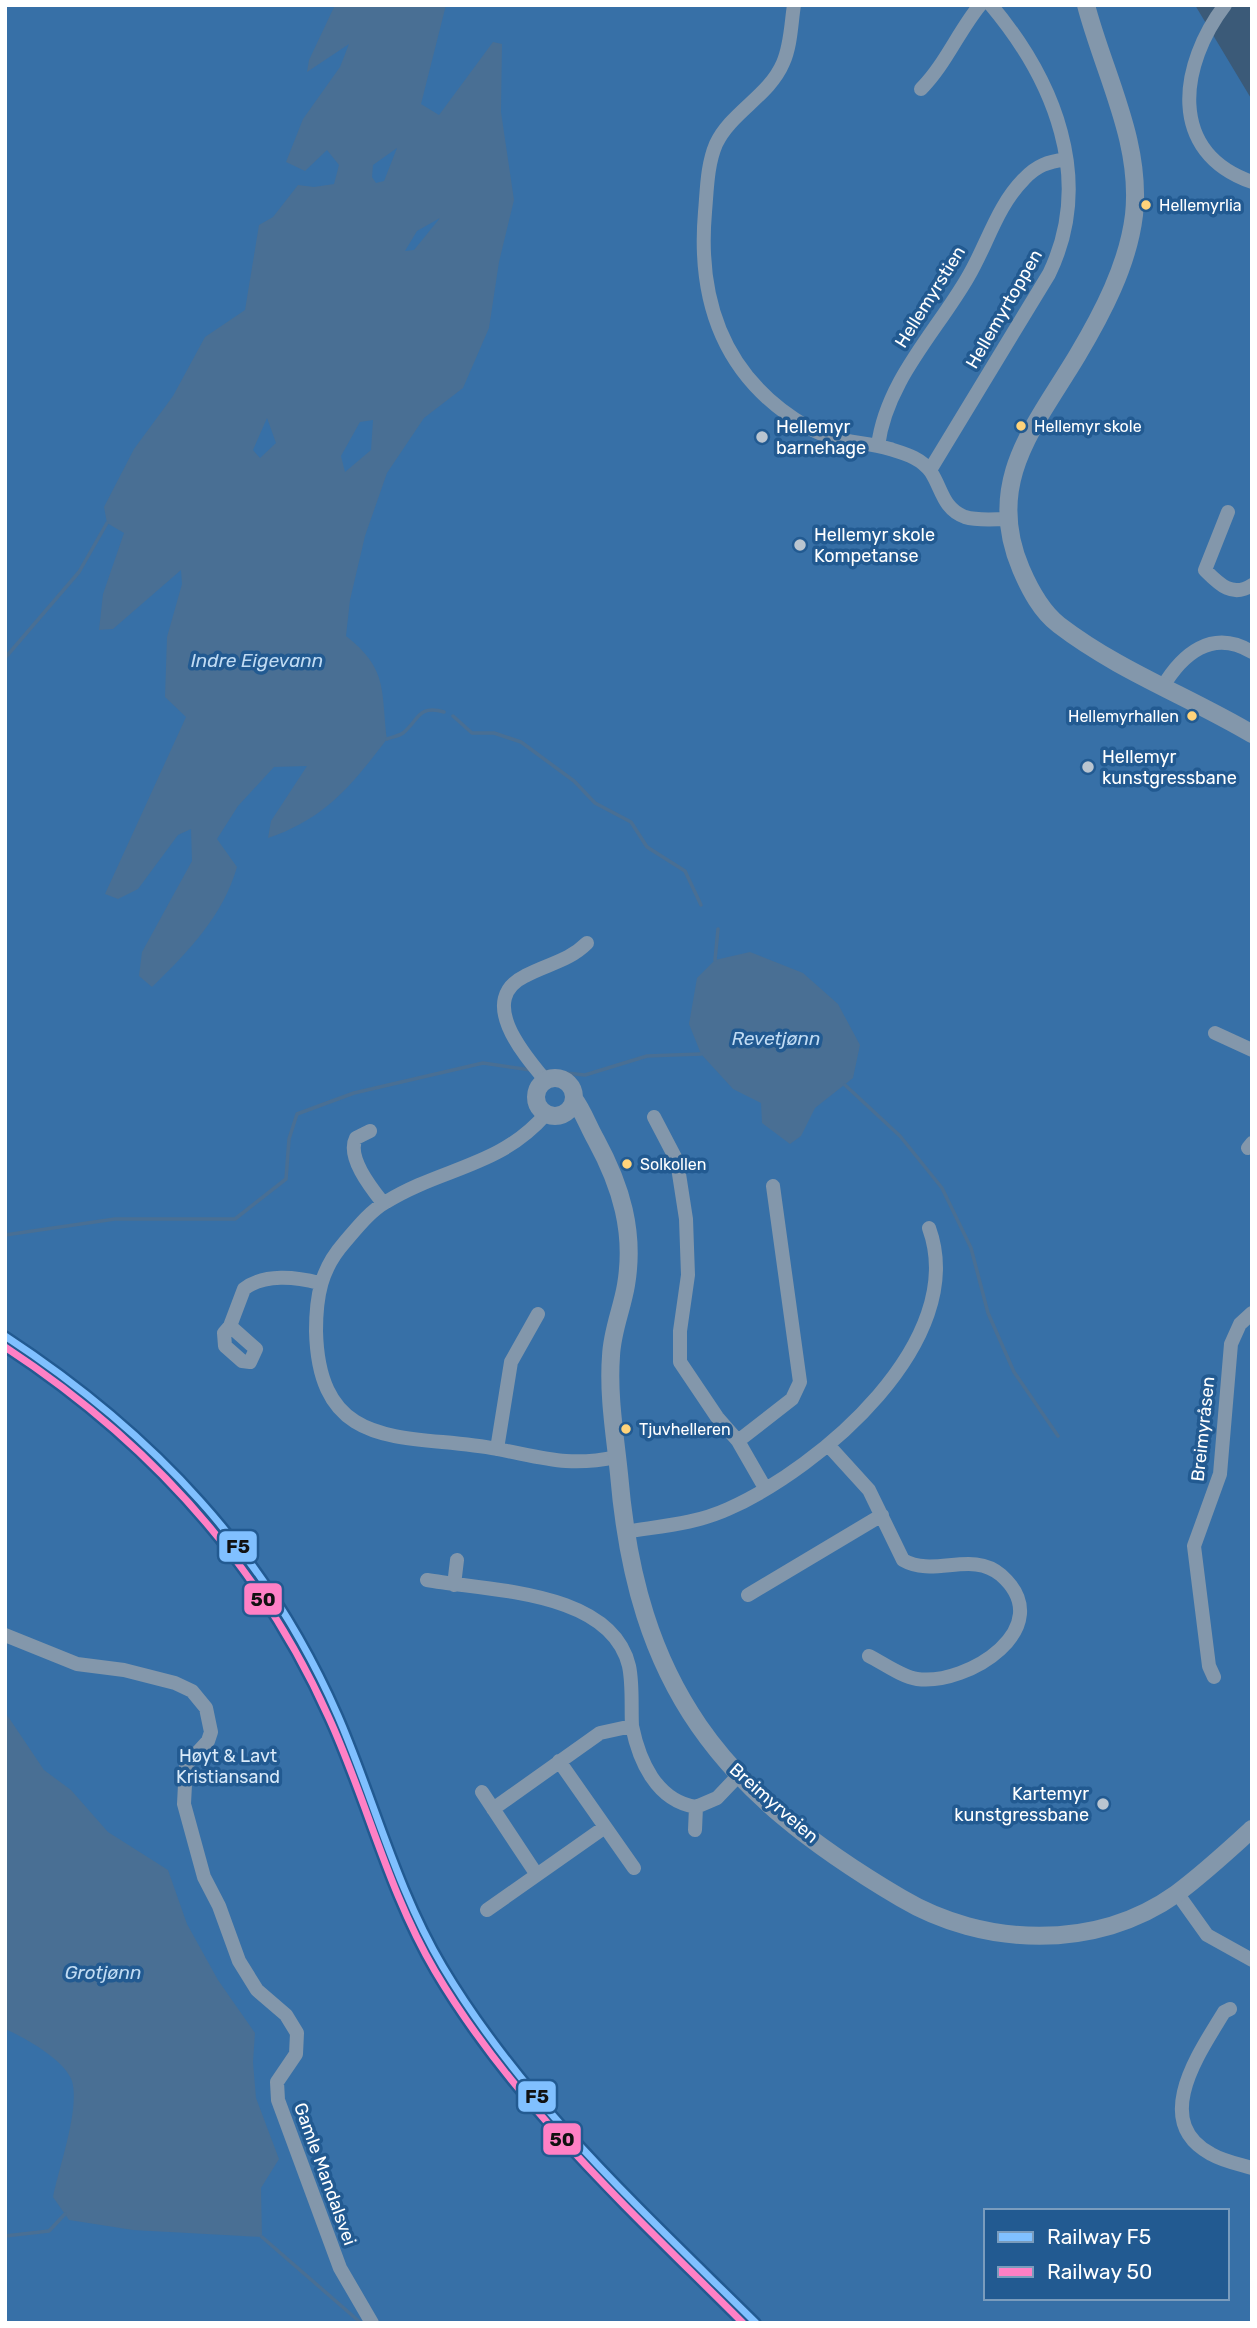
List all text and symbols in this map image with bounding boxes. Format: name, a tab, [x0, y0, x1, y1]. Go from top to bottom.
place label: Hellemyrlia	[1159, 196, 1242, 215]
marker: Hellemyrlia	[1139, 198, 1153, 212]
street label: Hellemyrstien	[890, 242, 970, 352]
street label: Hellemyrtoppen	[961, 245, 1047, 373]
place label: Hellemyr barnehage	[776, 416, 866, 459]
place label: Hellemyr skole	[1034, 417, 1142, 436]
marker: Hellemyr skole	[1014, 419, 1028, 433]
marker: Hellemyr barnehage	[754, 429, 770, 445]
place label: Hellemyr skole Kompetanse	[814, 524, 935, 567]
marker: Hellemyr skole Kompetanse	[792, 537, 808, 553]
water label: Indre Eigevann	[191, 649, 323, 672]
place label: Hellemyrhallen	[1068, 707, 1179, 726]
marker: Hellemyrhallen	[1185, 709, 1199, 723]
place label: Hellemyr kunstgressbane	[1102, 746, 1237, 789]
marker: Hellemyr kunstgressbane	[1080, 759, 1096, 775]
water label: Revetjønn	[731, 1027, 821, 1050]
place label: Solkollen	[640, 1155, 707, 1174]
marker: Solkollen	[620, 1157, 634, 1171]
street label: Breimyråsen	[1187, 1375, 1219, 1483]
place label: Tjuvhelleren	[639, 1420, 731, 1439]
marker: Tjuvhelleren	[619, 1422, 633, 1436]
line badge: F5	[218, 1530, 258, 1563]
text: F5	[226, 1535, 250, 1558]
line badge: 50	[243, 1582, 283, 1616]
text: 50	[250, 1588, 276, 1611]
park label: Høyt & Lavt Kristiansand	[176, 1745, 280, 1788]
street label: Breimyrveien	[725, 1758, 823, 1848]
place label: Kartemyr kunstgressbane	[954, 1783, 1089, 1826]
marker: Kartemyr kunstgressbane	[1095, 1796, 1111, 1812]
water label: Grotjønn	[65, 1961, 141, 1984]
line badge: F5	[517, 2080, 557, 2113]
text: F5	[525, 2085, 549, 2108]
street label: Gamle Mandalsvei	[289, 2100, 361, 2248]
line badge: 50	[542, 2122, 582, 2156]
text: 50	[549, 2128, 575, 2151]
legend	[984, 2209, 1229, 2300]
text: Railway F5	[1047, 2224, 1151, 2249]
text: Railway 50	[1047, 2259, 1152, 2284]

